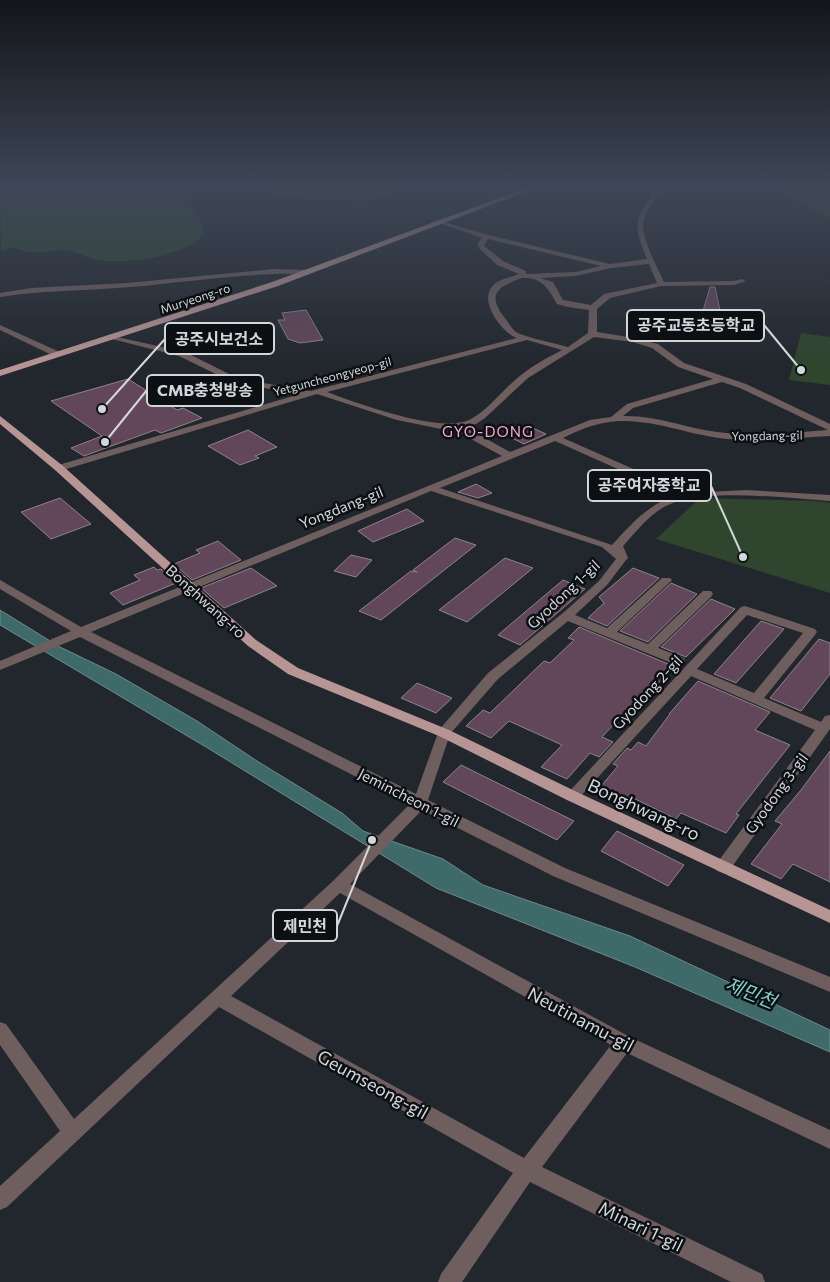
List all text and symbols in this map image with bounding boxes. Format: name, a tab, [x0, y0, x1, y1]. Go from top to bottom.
street label: Muryeong-ro	[158, 280, 232, 316]
callout: 공주교동초등학교	[627, 310, 764, 341]
text: 공주교동초등학교	[637, 315, 755, 334]
callout: 공주시보건소	[165, 323, 274, 354]
text: 공주시보건소	[175, 329, 263, 348]
street label: Yetguncheongyeop-gil	[271, 353, 393, 399]
callout: CMB충청방송	[147, 375, 263, 406]
text: CMB충청방송	[157, 380, 253, 399]
district label: GYO-DONG	[442, 422, 534, 440]
street label: Yongdang-gil	[731, 427, 803, 443]
callout: 공주여자중학교	[588, 470, 711, 501]
text: 공주여자중학교	[597, 475, 701, 494]
street label: Yongdang-gil	[296, 482, 386, 532]
street label: Gyodong 1-gil	[523, 556, 603, 632]
street label: Bonghwang-ro	[162, 561, 250, 641]
street label: Gyodong 2-gil	[608, 651, 686, 733]
street label: Gyodong 3-gil	[741, 749, 811, 837]
street label: Jemincheon 1-gil	[356, 764, 462, 830]
street label: Bonghwang-ro	[584, 773, 704, 845]
callout: 제민천	[273, 910, 337, 941]
text: 제민천	[283, 916, 327, 935]
water label: 제민천	[722, 972, 781, 1013]
street label: Neutinamu-gil	[524, 982, 638, 1056]
street label: Geumseong-gil	[314, 1045, 432, 1123]
street label: Minari 1-gil	[595, 1196, 687, 1256]

